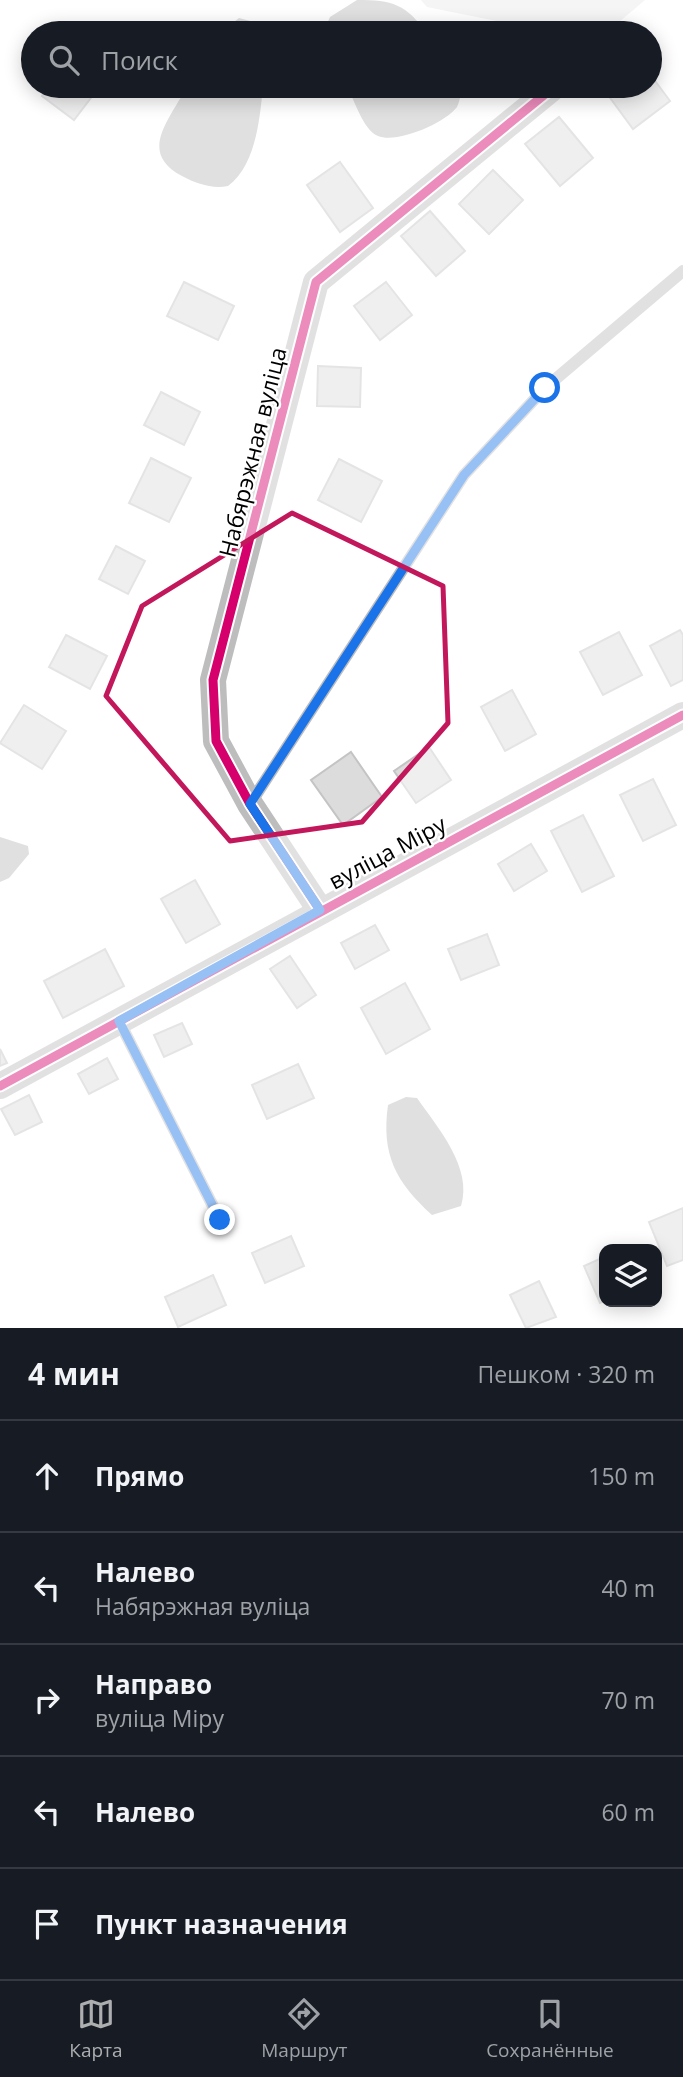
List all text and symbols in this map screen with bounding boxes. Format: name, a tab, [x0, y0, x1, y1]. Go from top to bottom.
search box	[21, 21, 662, 98]
icon: search	[45, 41, 83, 79]
text: Поиск	[101, 42, 178, 78]
street label: Набярэжная вуліца	[210, 344, 294, 560]
route start	[529, 372, 560, 403]
street label: вуліца Міру	[323, 807, 452, 896]
route end	[204, 1204, 235, 1235]
map controls	[599, 1244, 662, 1307]
button: layers	[599, 1244, 662, 1307]
text: 4 мин	[28, 1353, 120, 1394]
text: Пешком · 320 m	[478, 1358, 655, 1390]
icon: ahead	[28, 1457, 66, 1495]
text: Прямо	[95, 1458, 184, 1494]
text: 150 m	[588, 1460, 655, 1492]
text: Налево	[95, 1554, 195, 1590]
icon: left	[28, 1569, 66, 1607]
text: 40 m	[601, 1572, 655, 1604]
text: Набярэжная вуліца	[95, 1590, 310, 1622]
text: Направо	[95, 1666, 212, 1702]
icon: right	[28, 1681, 66, 1719]
text: 70 m	[601, 1684, 655, 1716]
text: вуліца Міру	[95, 1702, 224, 1734]
icon: left	[28, 1793, 66, 1831]
text: Налево	[95, 1794, 195, 1830]
text: 60 m	[601, 1796, 655, 1828]
icon: arrive	[28, 1905, 66, 1943]
text: Пункт назначения	[95, 1906, 348, 1942]
tab: Карта	[69, 1995, 123, 2063]
tab: Маршрут	[261, 1995, 348, 2063]
tab: Сохранённые	[486, 1995, 614, 2063]

